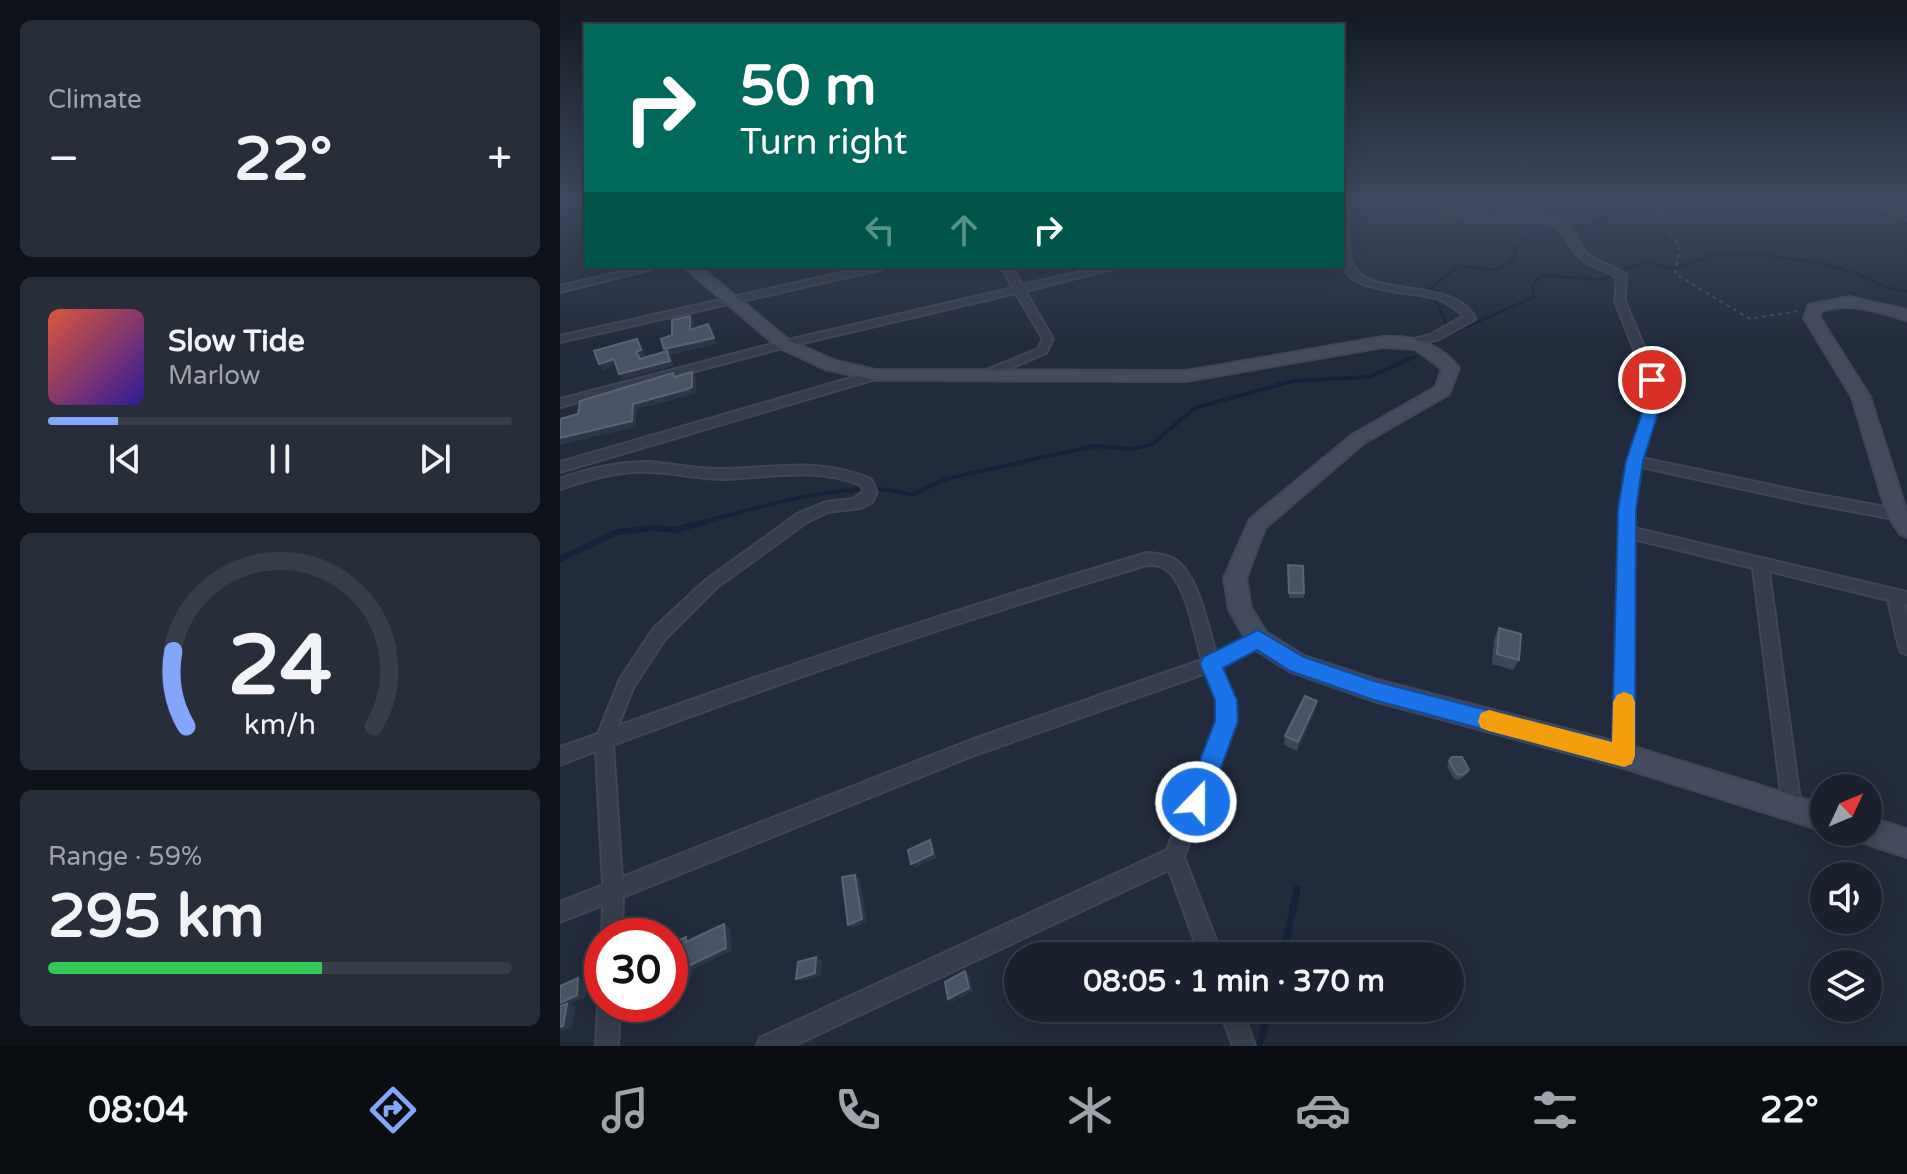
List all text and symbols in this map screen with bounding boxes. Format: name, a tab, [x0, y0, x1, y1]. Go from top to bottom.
text: 50 m	[740, 53, 876, 120]
icon: right	[608, 56, 712, 160]
text: Climate	[48, 84, 142, 115]
text: Turn right	[740, 121, 907, 164]
text: 22°	[234, 124, 332, 196]
text: −	[48, 133, 79, 186]
text: +	[487, 133, 512, 186]
icon: left	[858, 208, 902, 252]
icon: ahead	[942, 208, 986, 252]
icon: right	[1026, 208, 1070, 252]
text: Slow Tide	[168, 323, 305, 360]
pin	[1618, 346, 1686, 414]
icon: arrive	[1630, 358, 1674, 402]
text: Marlow	[168, 360, 260, 391]
icon: previous	[103, 437, 147, 481]
icon: pause	[258, 437, 302, 481]
icon: next	[413, 437, 457, 481]
text: 24	[228, 617, 332, 717]
text: km/h	[244, 708, 316, 742]
position arrow	[1154, 760, 1238, 844]
north arrow	[1810, 774, 1882, 846]
map controls	[1810, 774, 1882, 1022]
text: Range · 59%	[48, 841, 202, 872]
button: sound	[1810, 862, 1882, 934]
text: 295 km	[48, 881, 264, 953]
speed limit sign: 30	[584, 918, 688, 1022]
button: layers	[1810, 950, 1882, 1022]
text: 08:05 · 1 min · 370 m	[1083, 963, 1385, 1000]
icon: directions	[365, 1082, 421, 1138]
icon: music	[597, 1082, 653, 1138]
icon: phone	[830, 1082, 886, 1138]
icon: climate	[1062, 1082, 1118, 1138]
icon: car	[1295, 1082, 1351, 1138]
icon: filters	[1527, 1082, 1583, 1138]
text: 08:04	[88, 1089, 188, 1132]
text: 22°	[1760, 1089, 1819, 1132]

